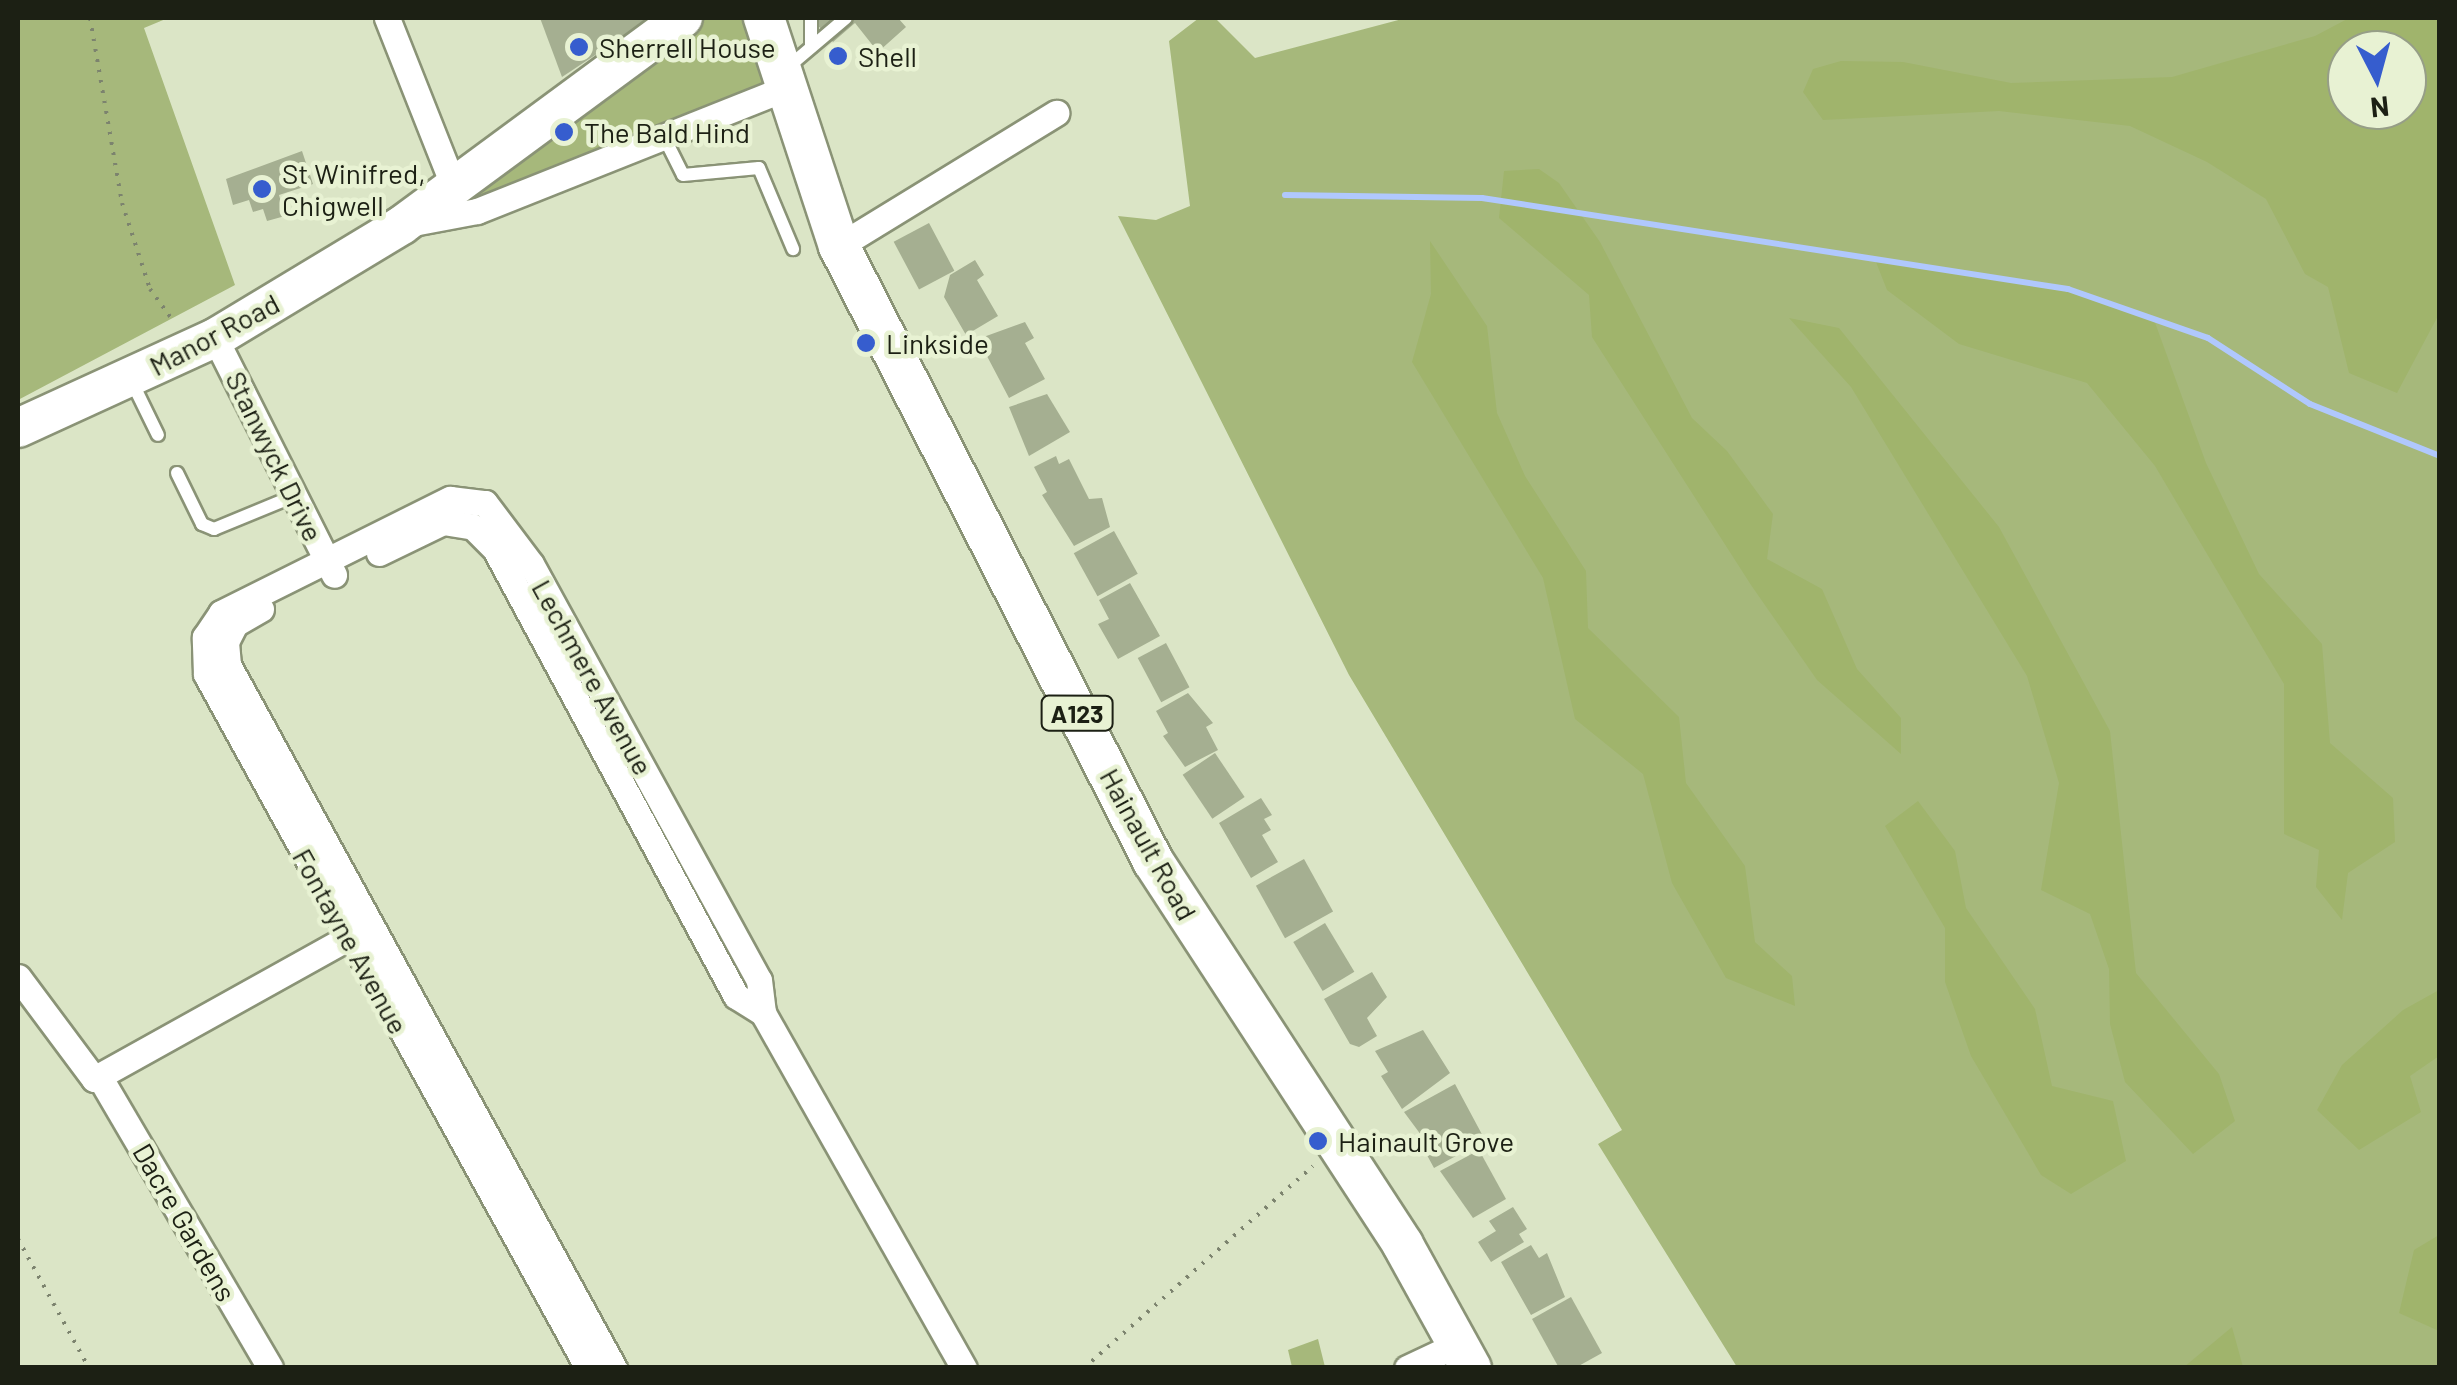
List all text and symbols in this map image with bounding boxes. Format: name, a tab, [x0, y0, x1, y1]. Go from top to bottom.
place label: Sherrell House	[599, 30, 776, 64]
north arrow	[2327, 30, 2427, 130]
marker: Sherrell House	[568, 36, 590, 58]
place label: Shell	[858, 39, 917, 73]
marker: Shell	[827, 45, 849, 67]
text: N	[2369, 90, 2391, 126]
place label: The Bald Hind	[584, 115, 750, 149]
marker: The Bald Hind	[553, 121, 575, 143]
place label: St Winifred, Chigwell	[282, 156, 426, 222]
marker: St Winifred, Chigwell	[251, 178, 273, 200]
street label: Manor Road	[143, 286, 285, 382]
place label: Linkside	[886, 326, 989, 360]
marker: Linkside	[855, 332, 877, 354]
street label: Stanwyck Drive	[219, 366, 331, 546]
street label: Lechmere Avenue	[525, 574, 661, 780]
road number: A123	[1040, 693, 1114, 733]
street label: Hainault Road	[1094, 762, 1204, 926]
street label: Fontayne Avenue	[286, 842, 416, 1040]
place label: Hainault Grove	[1338, 1124, 1514, 1158]
marker: Hainault Grove	[1307, 1130, 1329, 1152]
street label: Dacre Gardens	[126, 1137, 244, 1307]

